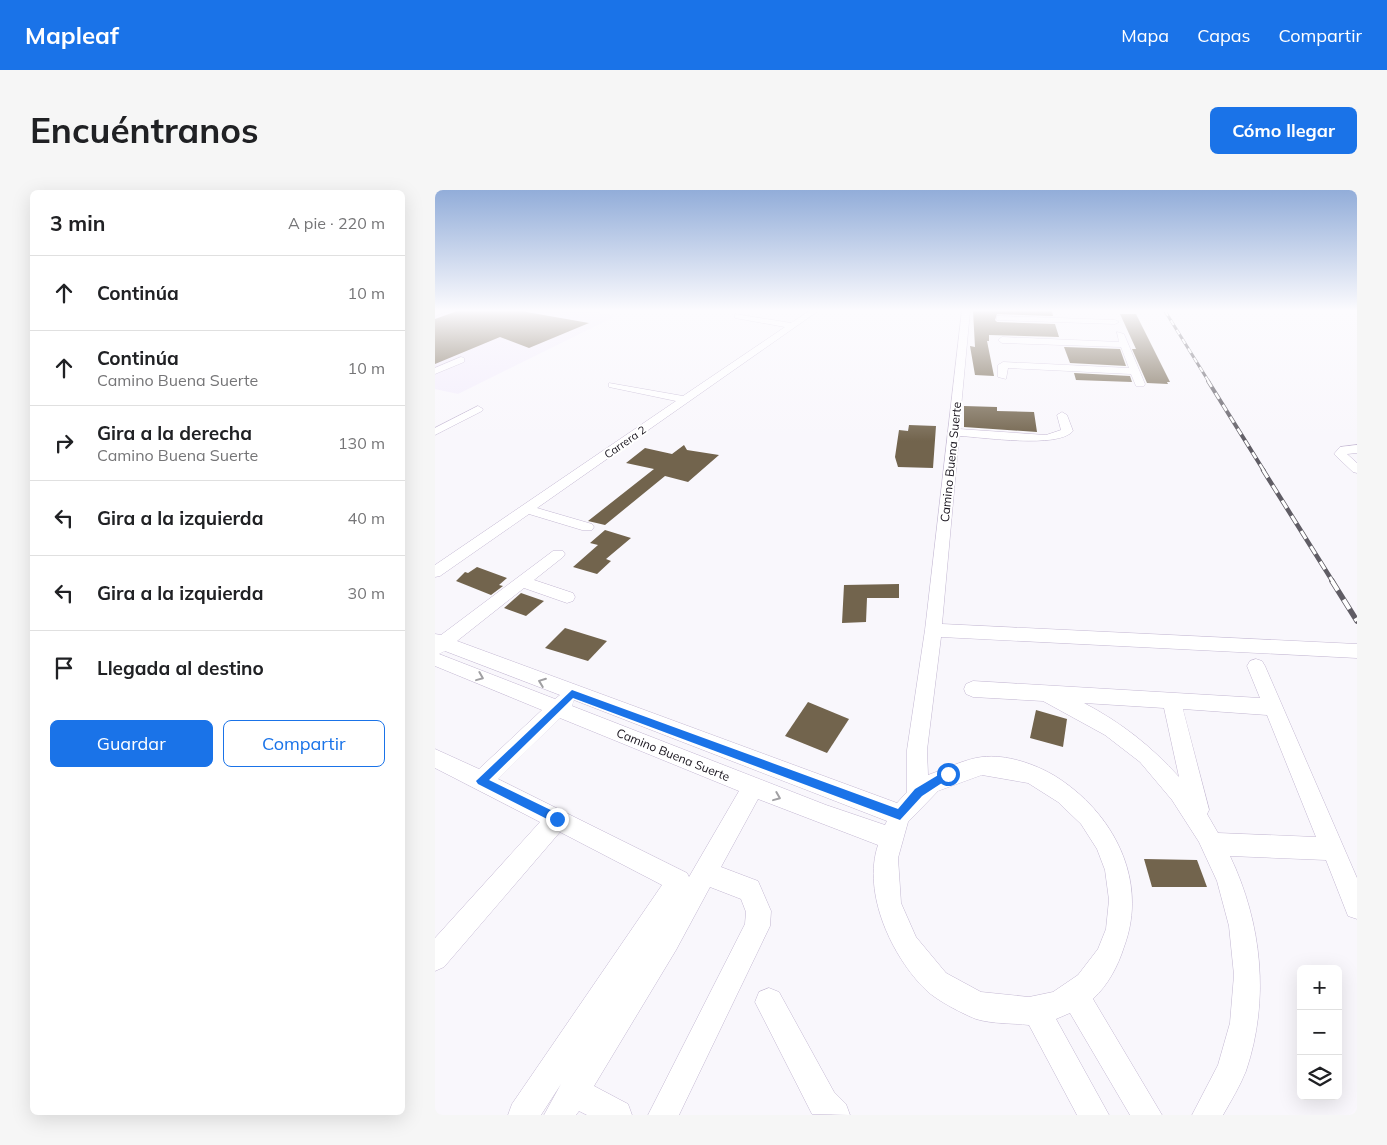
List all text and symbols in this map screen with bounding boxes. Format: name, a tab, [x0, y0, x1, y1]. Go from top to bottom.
text: Mapleaf	[25, 20, 119, 50]
text: Mapa	[1121, 24, 1169, 47]
text: Capas	[1197, 24, 1251, 47]
text: Compartir	[1279, 24, 1362, 47]
button: Cómo llegar	[1210, 107, 1357, 154]
text: Encuéntranos	[30, 108, 259, 152]
text: 3 min	[50, 210, 105, 236]
text: A pie · 220 m	[288, 213, 385, 233]
icon: ahead	[50, 279, 78, 307]
text: Continúa	[97, 281, 179, 305]
text: 10 m	[348, 283, 385, 303]
text: Continúa	[97, 346, 179, 370]
icon: ahead	[50, 354, 78, 382]
text: 10 m	[348, 358, 385, 378]
text: Camino Buena Suerte	[97, 370, 258, 390]
street label: Camino Buena Suerte	[937, 401, 964, 523]
text: Gira a la derecha	[97, 421, 252, 445]
street label: Carrera 2	[601, 422, 649, 461]
icon: right	[50, 429, 78, 457]
text: 130 m	[338, 433, 385, 453]
text: Camino Buena Suerte	[97, 445, 258, 465]
icon: left	[50, 504, 78, 532]
text: Gira a la izquierda	[97, 506, 263, 530]
text: 40 m	[348, 508, 385, 528]
icon: left	[50, 579, 78, 607]
text: Gira a la izquierda	[97, 581, 263, 605]
text: 30 m	[348, 583, 385, 603]
icon: arrive	[50, 654, 78, 682]
text: Llegada al destino	[97, 656, 264, 680]
one-way arrow	[475, 671, 484, 681]
one-way arrow	[539, 678, 547, 688]
button: Guardar	[50, 720, 213, 767]
button: Compartir	[223, 720, 385, 767]
street label: Camino Buena Suerte	[614, 725, 732, 784]
route start	[937, 763, 960, 786]
one-way arrow	[772, 790, 781, 801]
route end	[546, 808, 569, 831]
map controls	[1297, 965, 1342, 1100]
button: +	[1297, 965, 1342, 1010]
button: −	[1297, 1010, 1342, 1055]
button: layers	[1297, 1055, 1342, 1100]

